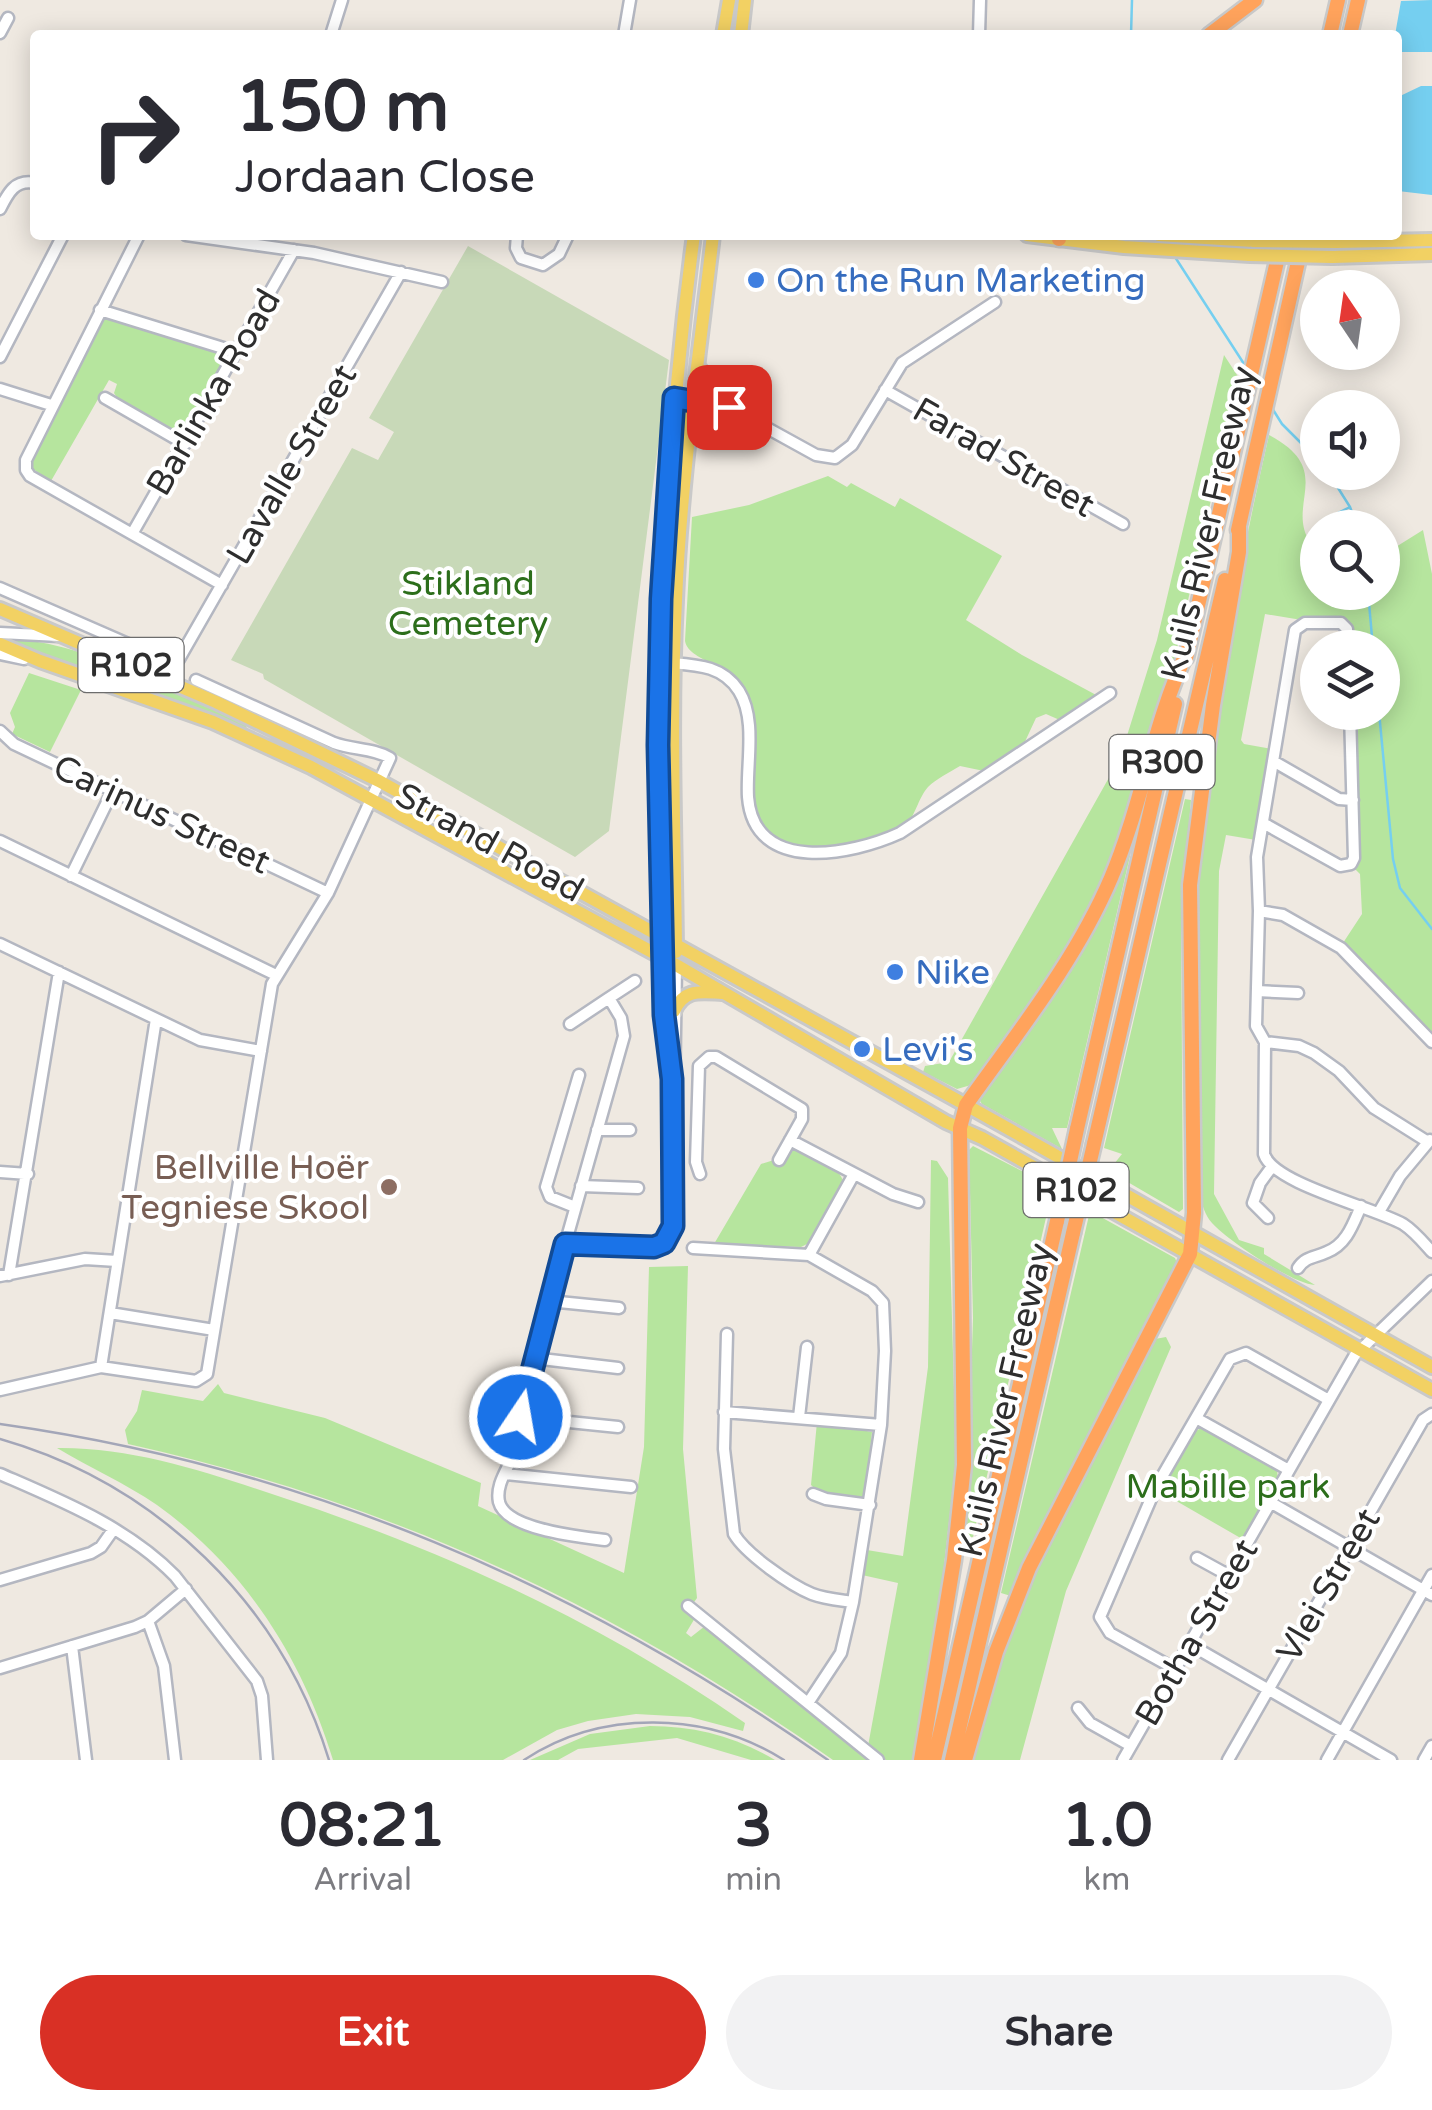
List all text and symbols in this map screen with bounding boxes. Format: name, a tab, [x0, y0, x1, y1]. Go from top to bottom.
text: 150 m	[235, 66, 449, 150]
icon: right	[70, 70, 200, 200]
text: Jordaan Close	[235, 151, 535, 205]
place label: On the Run Marketing	[776, 260, 1146, 302]
marker: On the Run Marketing	[745, 269, 767, 291]
north arrow	[1300, 270, 1400, 370]
map controls	[1300, 270, 1400, 730]
street label: Barlinka Road	[138, 282, 290, 503]
street label: Lavalle Street	[218, 357, 366, 572]
street label: Kuils River Freeway	[1152, 362, 1266, 684]
pin	[687, 365, 772, 450]
icon: arrive	[702, 380, 757, 435]
street label: Farad Street	[905, 389, 1102, 527]
button: sound	[1300, 390, 1400, 490]
button: search	[1300, 510, 1400, 610]
park label: Stikland Cemetery	[388, 563, 548, 645]
button: layers	[1300, 630, 1400, 730]
road number: R102	[78, 638, 184, 692]
road number: R300	[1110, 735, 1214, 789]
street label: Carinus Street	[46, 746, 277, 884]
street label: Strand Road	[389, 774, 591, 912]
place label: Nike	[915, 952, 990, 994]
marker: Nike	[884, 961, 906, 983]
place label: Levi's	[882, 1029, 974, 1071]
marker: Levi's	[851, 1038, 873, 1060]
place label: Bellville Hoër Tegniese Skool	[121, 1147, 370, 1229]
road number: R102	[1024, 1163, 1128, 1217]
marker: Bellville Hoër Tegniese Skool	[378, 1176, 400, 1198]
street label: Kuils River Freeway	[949, 1239, 1063, 1561]
position arrow	[468, 1365, 572, 1469]
park label: Mabille park	[1126, 1466, 1330, 1508]
street label: Vlei Street	[1268, 1501, 1390, 1670]
street label: Botha Street	[1126, 1532, 1267, 1733]
text: 08:21	[279, 1790, 446, 1862]
text: 3	[735, 1790, 773, 1862]
text: 1.0	[1062, 1790, 1153, 1862]
text: Arrival	[313, 1861, 412, 1899]
text: min	[725, 1861, 782, 1899]
text: km	[1084, 1861, 1130, 1899]
button: Exit	[40, 1975, 706, 2090]
button: Share	[726, 1975, 1392, 2090]

